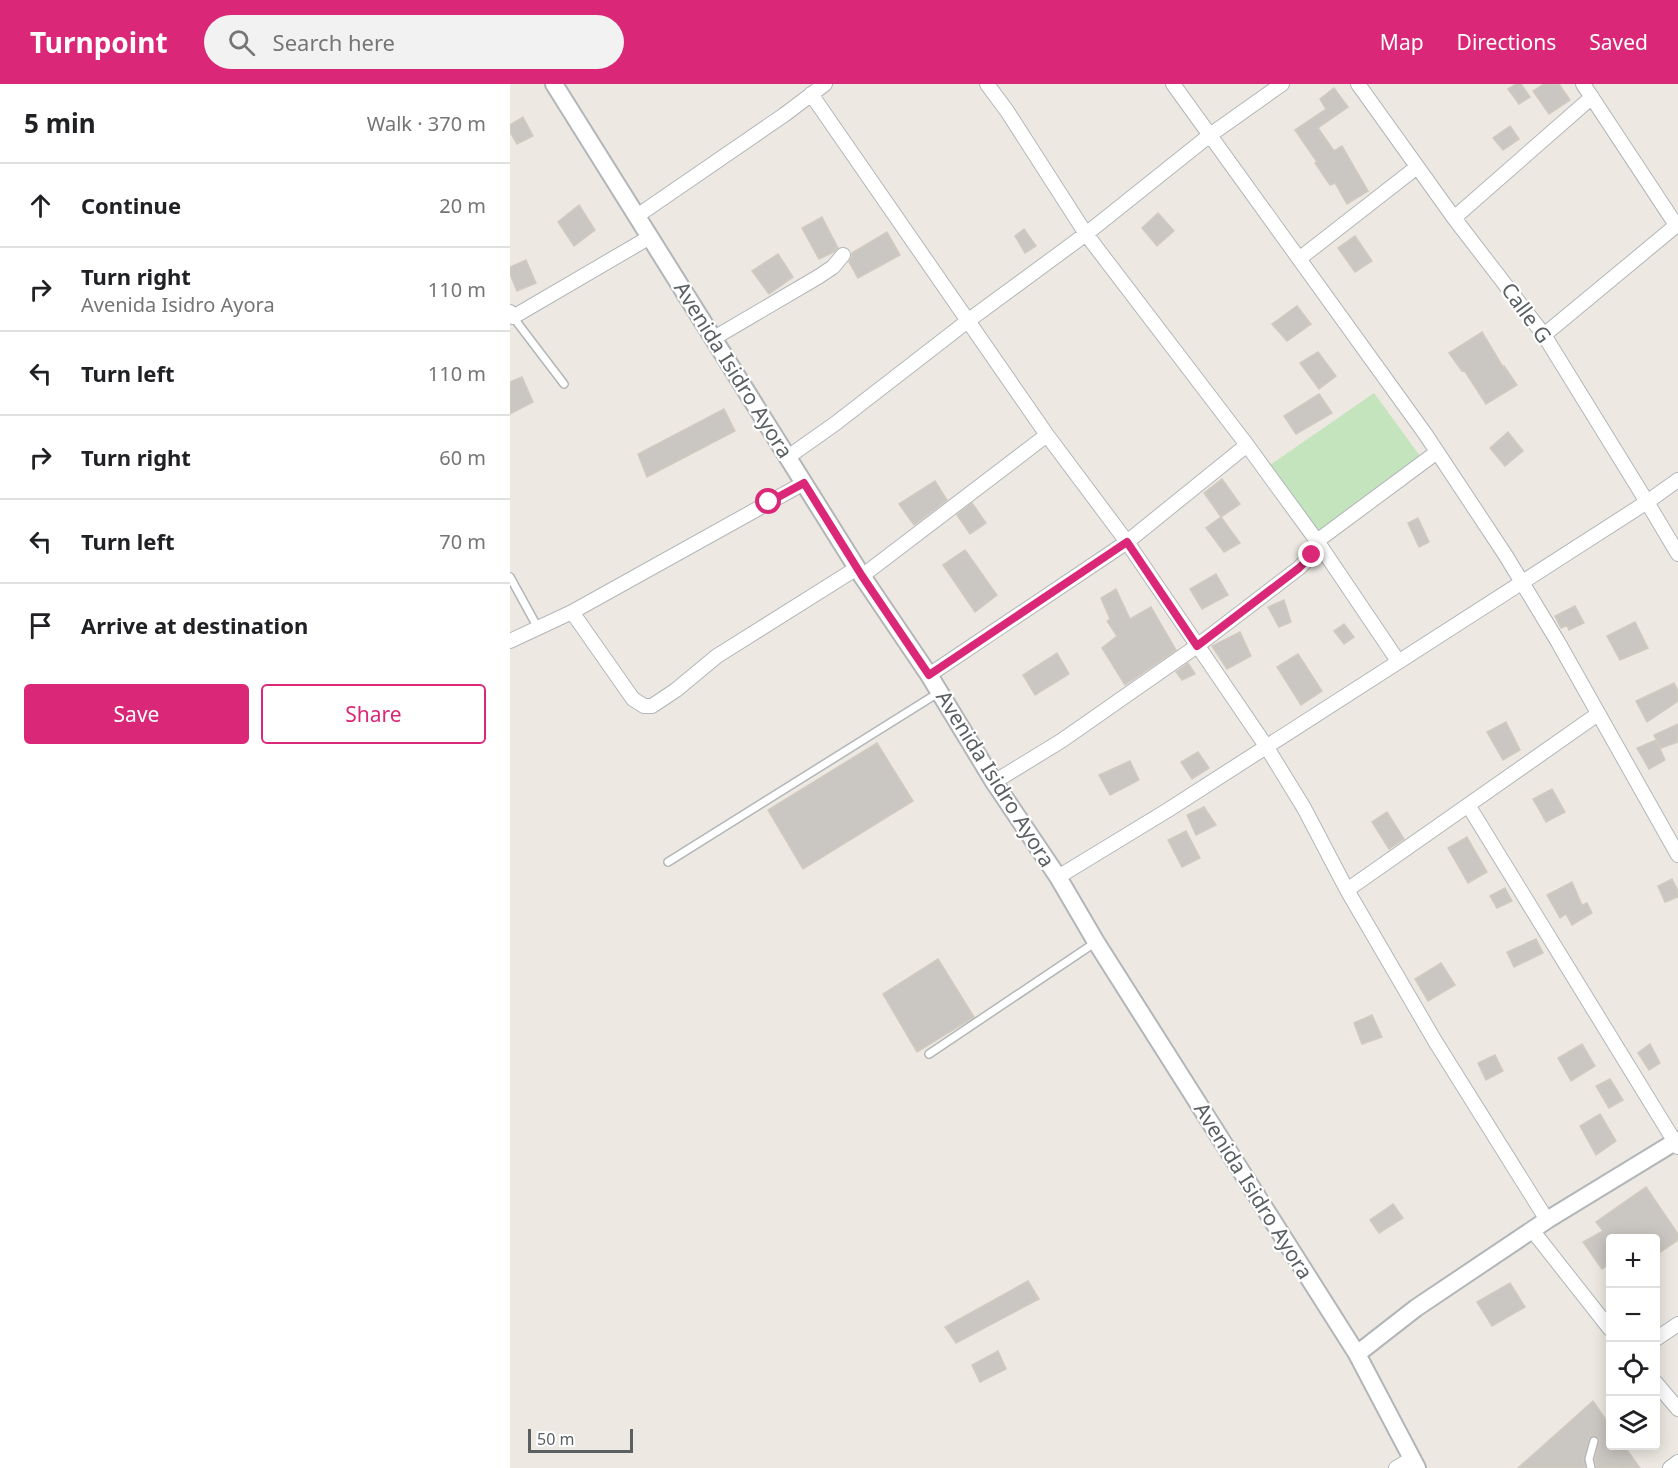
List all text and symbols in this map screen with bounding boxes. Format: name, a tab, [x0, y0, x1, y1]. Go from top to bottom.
search box	[204, 15, 624, 69]
text: Turnpoint	[30, 23, 168, 61]
icon: search	[225, 26, 258, 59]
text: Search here	[273, 27, 395, 57]
text: Map	[1380, 28, 1424, 56]
text: Directions	[1457, 28, 1556, 56]
text: Saved	[1589, 28, 1648, 56]
text: 5 min	[24, 105, 96, 141]
text: Walk · 370 m	[367, 110, 486, 137]
icon: ahead	[24, 189, 57, 222]
text: Continue	[81, 190, 181, 220]
text: 20 m	[439, 192, 486, 219]
text: Turn right	[81, 261, 191, 291]
icon: right	[24, 273, 57, 306]
text: 110 m	[428, 276, 486, 303]
street label: Avenida Isidro Ayora	[668, 276, 800, 463]
street label: Calle G	[1495, 276, 1558, 348]
text: Avenida Isidro Ayora	[81, 291, 275, 318]
icon: left	[24, 357, 57, 390]
text: Turn left	[81, 358, 175, 388]
text: 110 m	[428, 360, 486, 387]
icon: right	[24, 441, 57, 474]
text: Turn right	[81, 442, 191, 472]
text: 60 m	[439, 444, 486, 471]
route start	[755, 488, 781, 514]
icon: left	[24, 525, 57, 558]
text: Turn left	[81, 526, 175, 556]
text: 70 m	[439, 528, 486, 555]
route end	[1298, 541, 1324, 567]
icon: arrive	[24, 609, 57, 642]
text: Arrive at destination	[81, 610, 308, 640]
button: Save	[24, 684, 249, 744]
button: Share	[261, 684, 486, 744]
street label: Avenida Isidro Ayora	[930, 685, 1062, 872]
street label: Avenida Isidro Ayora	[1188, 1097, 1320, 1284]
map controls	[1606, 1234, 1660, 1450]
button: +	[1606, 1234, 1660, 1288]
button: −	[1606, 1288, 1660, 1342]
button: locate	[1606, 1342, 1660, 1396]
button: layers	[1606, 1396, 1660, 1450]
scale bar	[528, 1426, 633, 1454]
text: 50 m	[537, 1428, 574, 1450]

